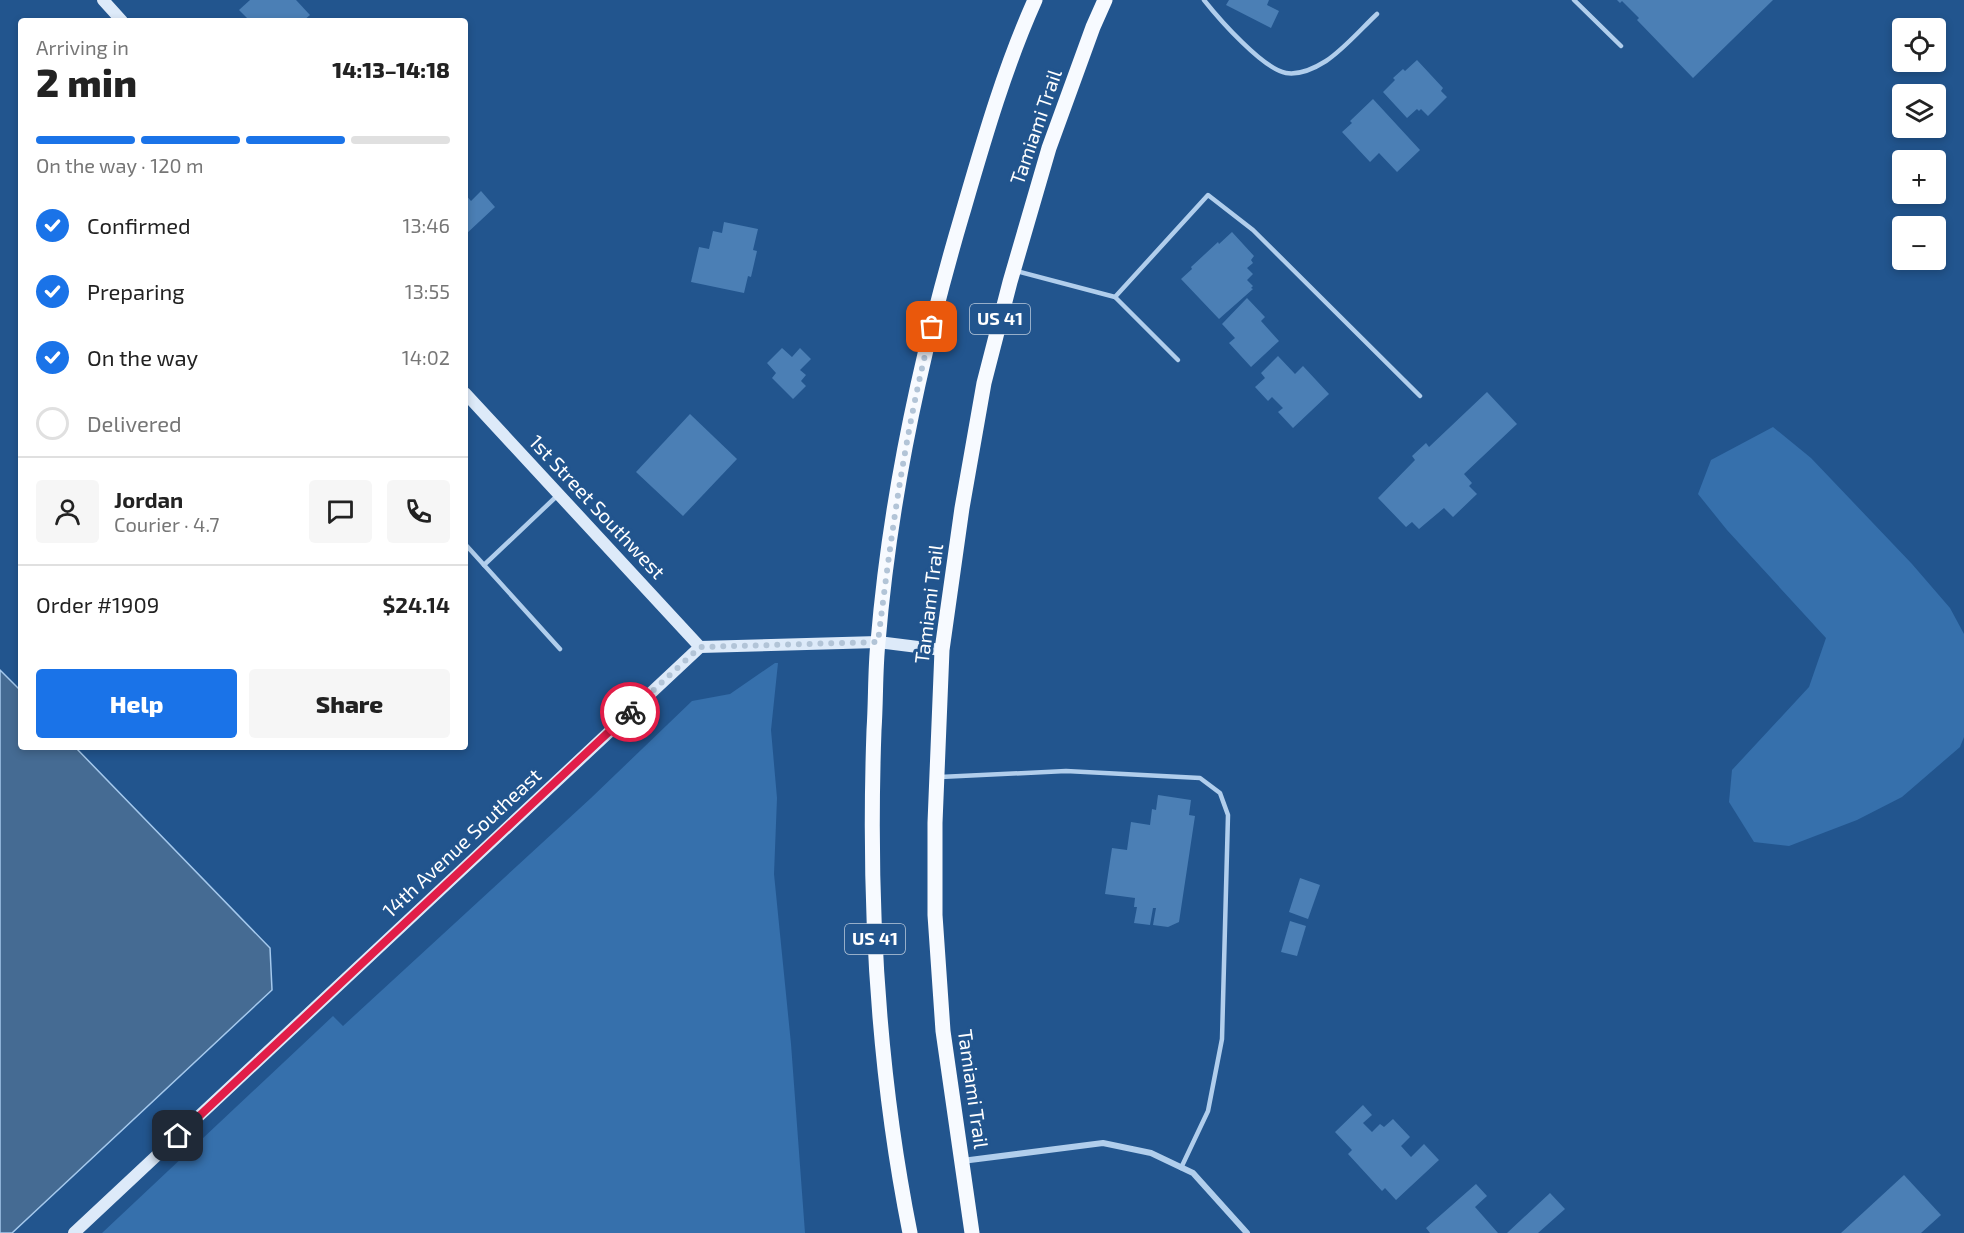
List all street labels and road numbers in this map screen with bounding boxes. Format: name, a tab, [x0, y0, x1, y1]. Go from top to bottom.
street label: Tamiami Trail	[1004, 66, 1066, 187]
road number: US 41	[970, 304, 1030, 334]
street label: 1st Street Southwest	[525, 429, 671, 584]
street label: Tamiami Trail	[909, 543, 947, 665]
street label: 14th Avenue Southeast	[377, 762, 546, 922]
road number: US 41	[845, 924, 905, 954]
street label: Tamiami Trail	[954, 1028, 994, 1150]

